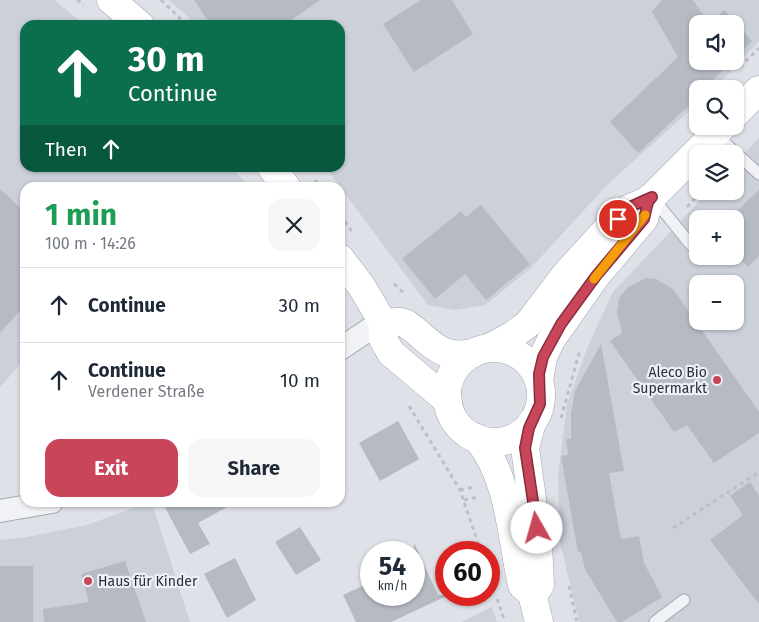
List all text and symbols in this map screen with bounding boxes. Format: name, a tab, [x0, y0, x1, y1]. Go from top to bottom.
map controls	[689, 15, 744, 330]
button: sound	[689, 15, 744, 70]
text: 30 m	[128, 38, 205, 80]
icon: ahead	[45, 40, 110, 105]
text: Continue	[128, 80, 217, 107]
button: search	[689, 80, 744, 135]
icon: ahead	[97, 135, 125, 163]
text: Then	[45, 138, 87, 161]
button: layers	[689, 145, 744, 200]
text: 1 min	[45, 197, 117, 233]
pin	[597, 198, 639, 240]
button: close	[268, 199, 320, 251]
icon: arrive	[604, 205, 632, 233]
button: +	[689, 210, 744, 265]
text: 100 m · 14:26	[45, 234, 136, 253]
button: −	[689, 275, 744, 330]
icon: ahead	[45, 291, 73, 319]
text: Continue	[88, 294, 166, 317]
text: 30 m	[279, 294, 320, 317]
text: Continue	[88, 359, 166, 382]
place label: Aleco Bio Supermarkt	[633, 364, 708, 397]
icon: ahead	[45, 366, 73, 394]
text: 10 m	[280, 369, 320, 392]
marker: Aleco Bio Supermarkt	[711, 374, 723, 386]
text: Verdener Straße	[88, 382, 205, 401]
button: Exit	[45, 439, 178, 497]
button: Share	[188, 439, 320, 497]
position arrow	[510, 501, 562, 553]
speed limit sign: 60	[435, 541, 500, 606]
text: 54	[379, 552, 406, 582]
place label: Haus für Kinder	[98, 573, 198, 590]
marker: Haus für Kinder	[82, 575, 94, 587]
text: km/h	[378, 579, 407, 593]

